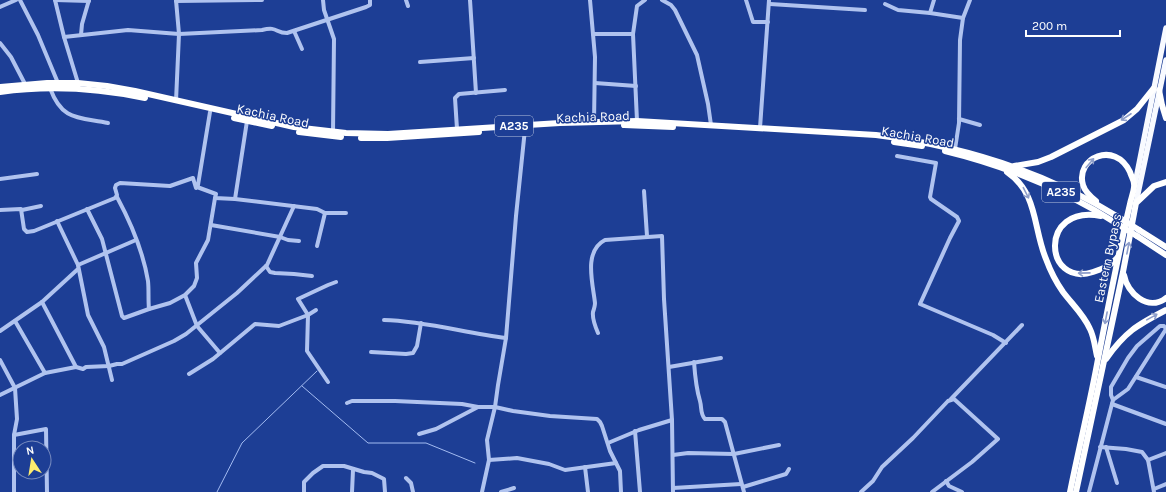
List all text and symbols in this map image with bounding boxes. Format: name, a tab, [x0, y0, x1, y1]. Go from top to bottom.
scale bar	[1026, 12, 1120, 38]
text: 200 m	[1032, 19, 1067, 33]
street label: Kachia Road	[235, 100, 310, 130]
street label: Kachia Road	[556, 108, 630, 125]
one-way arrow	[1121, 113, 1132, 122]
road number: A235	[495, 116, 533, 136]
street label: Kachia Road	[880, 123, 955, 150]
one-way arrow	[1085, 158, 1094, 168]
road number: A235	[1042, 182, 1080, 202]
one-way arrow	[1023, 187, 1031, 199]
street label: Eastern Bypass	[1091, 212, 1124, 304]
one-way arrow	[1124, 242, 1132, 255]
one-way arrow	[1078, 269, 1091, 277]
one-way arrow	[1102, 311, 1110, 324]
one-way arrow	[1146, 313, 1158, 321]
north arrow	[12, 440, 52, 480]
text: N	[25, 444, 35, 458]

